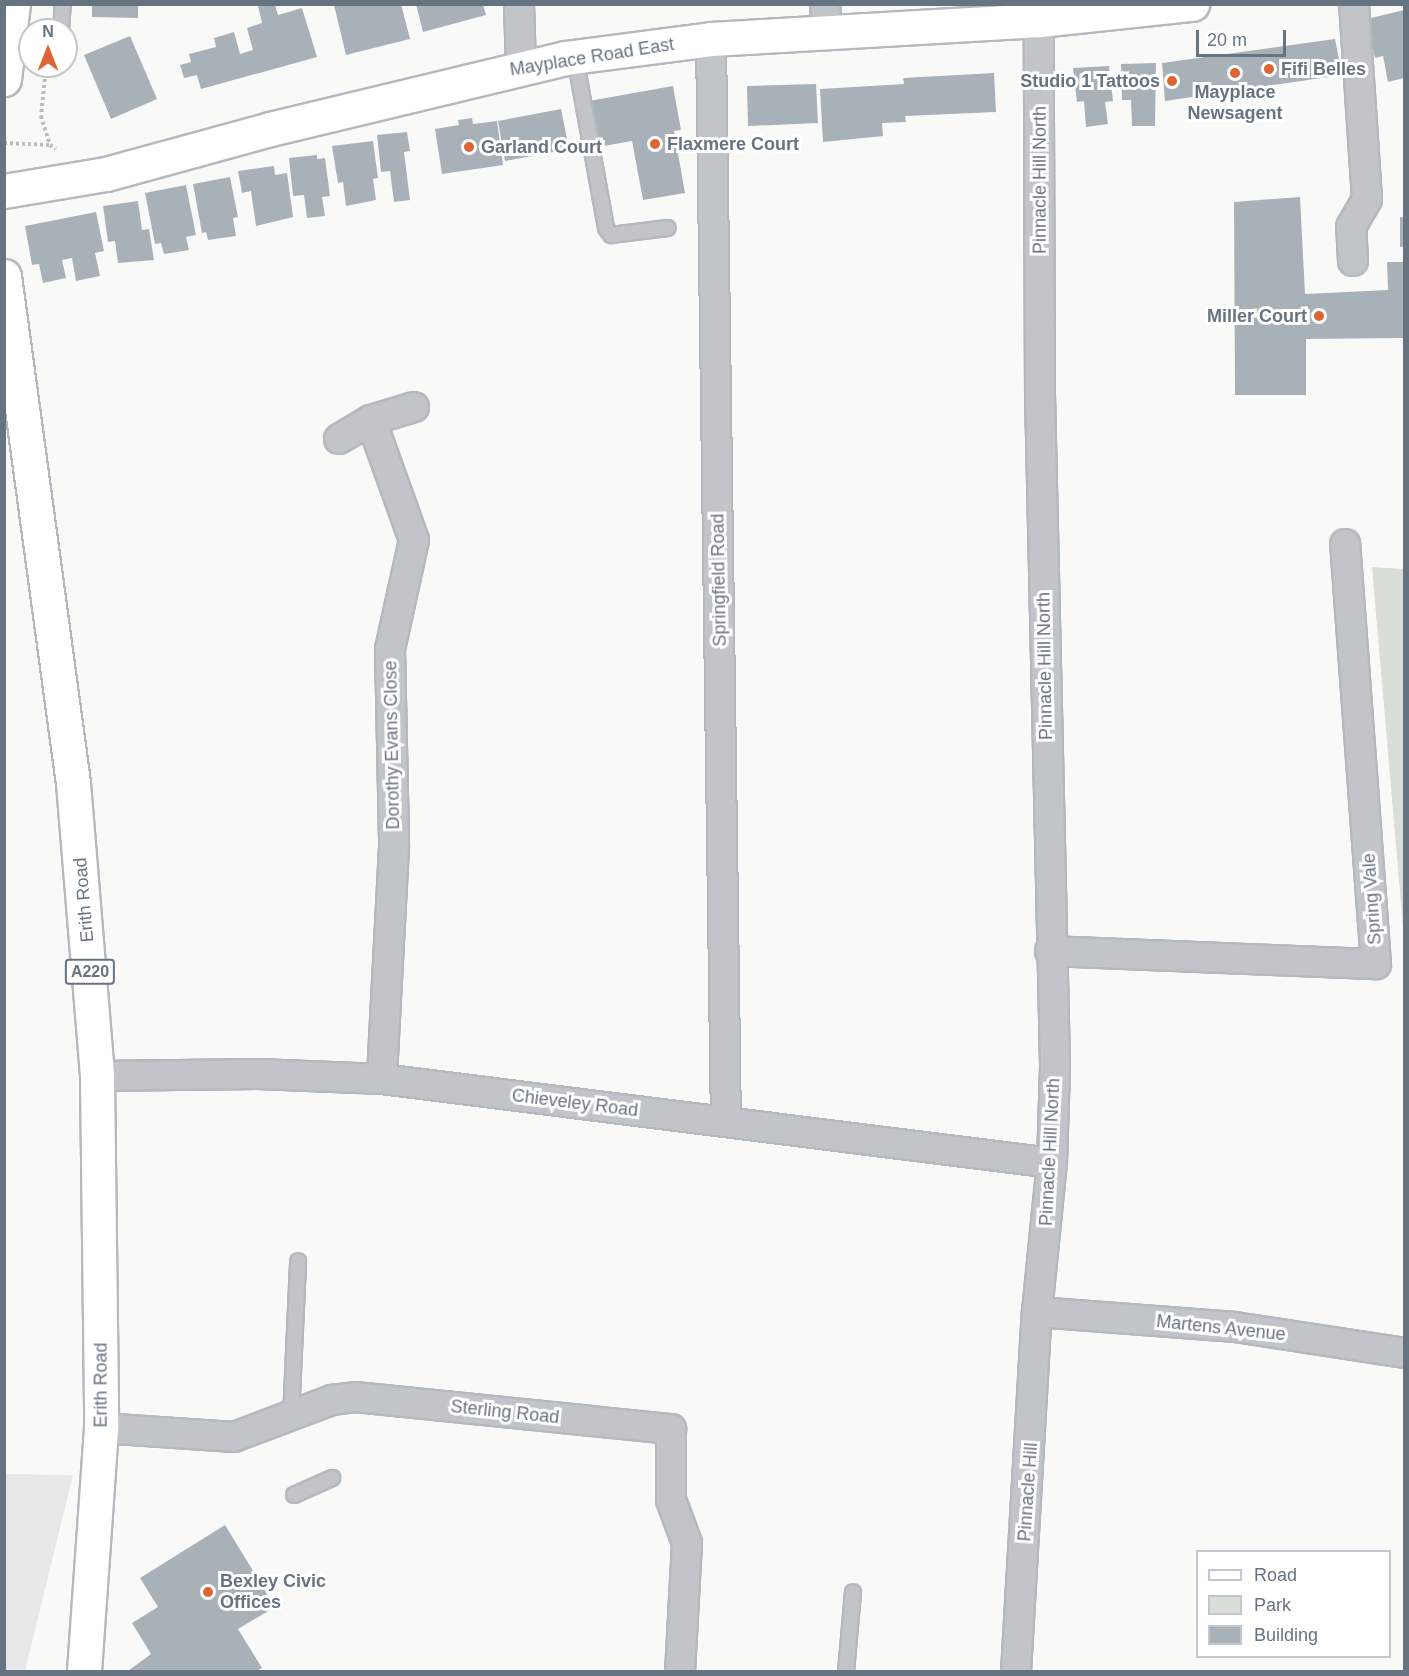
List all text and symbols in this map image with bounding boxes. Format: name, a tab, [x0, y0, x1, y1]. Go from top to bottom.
north arrow	[18, 18, 78, 78]
scale bar	[1199, 18, 1289, 56]
text: N	[42, 23, 54, 40]
text: 20 m	[1207, 30, 1247, 50]
street label: Mayplace Road East	[508, 33, 676, 81]
place label: Fifi Belles	[1281, 58, 1366, 80]
marker: Fifi Belles	[1262, 62, 1276, 76]
marker: Mayplace Newsagent	[1228, 66, 1242, 80]
place label: Studio 1 Tattoos	[1020, 70, 1160, 92]
marker: Studio 1 Tattoos	[1165, 74, 1179, 88]
place label: Mayplace Newsagent	[1187, 82, 1283, 124]
street label: Pinnacle Hill North	[1029, 106, 1051, 254]
place label: Flaxmere Court	[667, 133, 799, 155]
place label: Garland Court	[481, 136, 602, 158]
marker: Flaxmere Court	[648, 137, 662, 151]
marker: Garland Court	[462, 140, 476, 154]
place label: Miller Court	[1207, 305, 1307, 327]
marker: Miller Court	[1312, 309, 1326, 323]
street label: Springfield Road	[707, 513, 731, 647]
street label: Pinnacle Hill North	[1033, 592, 1057, 740]
street label: Dorothy Evans Close	[380, 660, 404, 830]
street label: Spring Vale	[1358, 852, 1386, 946]
street label: Erith Road	[70, 857, 98, 943]
road number: A220	[64, 959, 116, 985]
street label: Pinnacle Hill North	[1035, 1078, 1065, 1226]
street label: Chieveley Road	[511, 1085, 639, 1121]
street label: Martens Avenue	[1155, 1310, 1287, 1346]
street label: Erith Road	[90, 1342, 112, 1428]
street label: Sterling Road	[450, 1396, 560, 1428]
street label: Pinnacle Hill	[1014, 1442, 1042, 1542]
legend	[1196, 1550, 1391, 1658]
text: Road	[1254, 1565, 1297, 1585]
place label: Bexley Civic Offices	[220, 1571, 326, 1614]
marker: Bexley Civic Offices	[201, 1585, 215, 1599]
text: Park	[1254, 1595, 1291, 1615]
text: Building	[1254, 1625, 1318, 1645]

